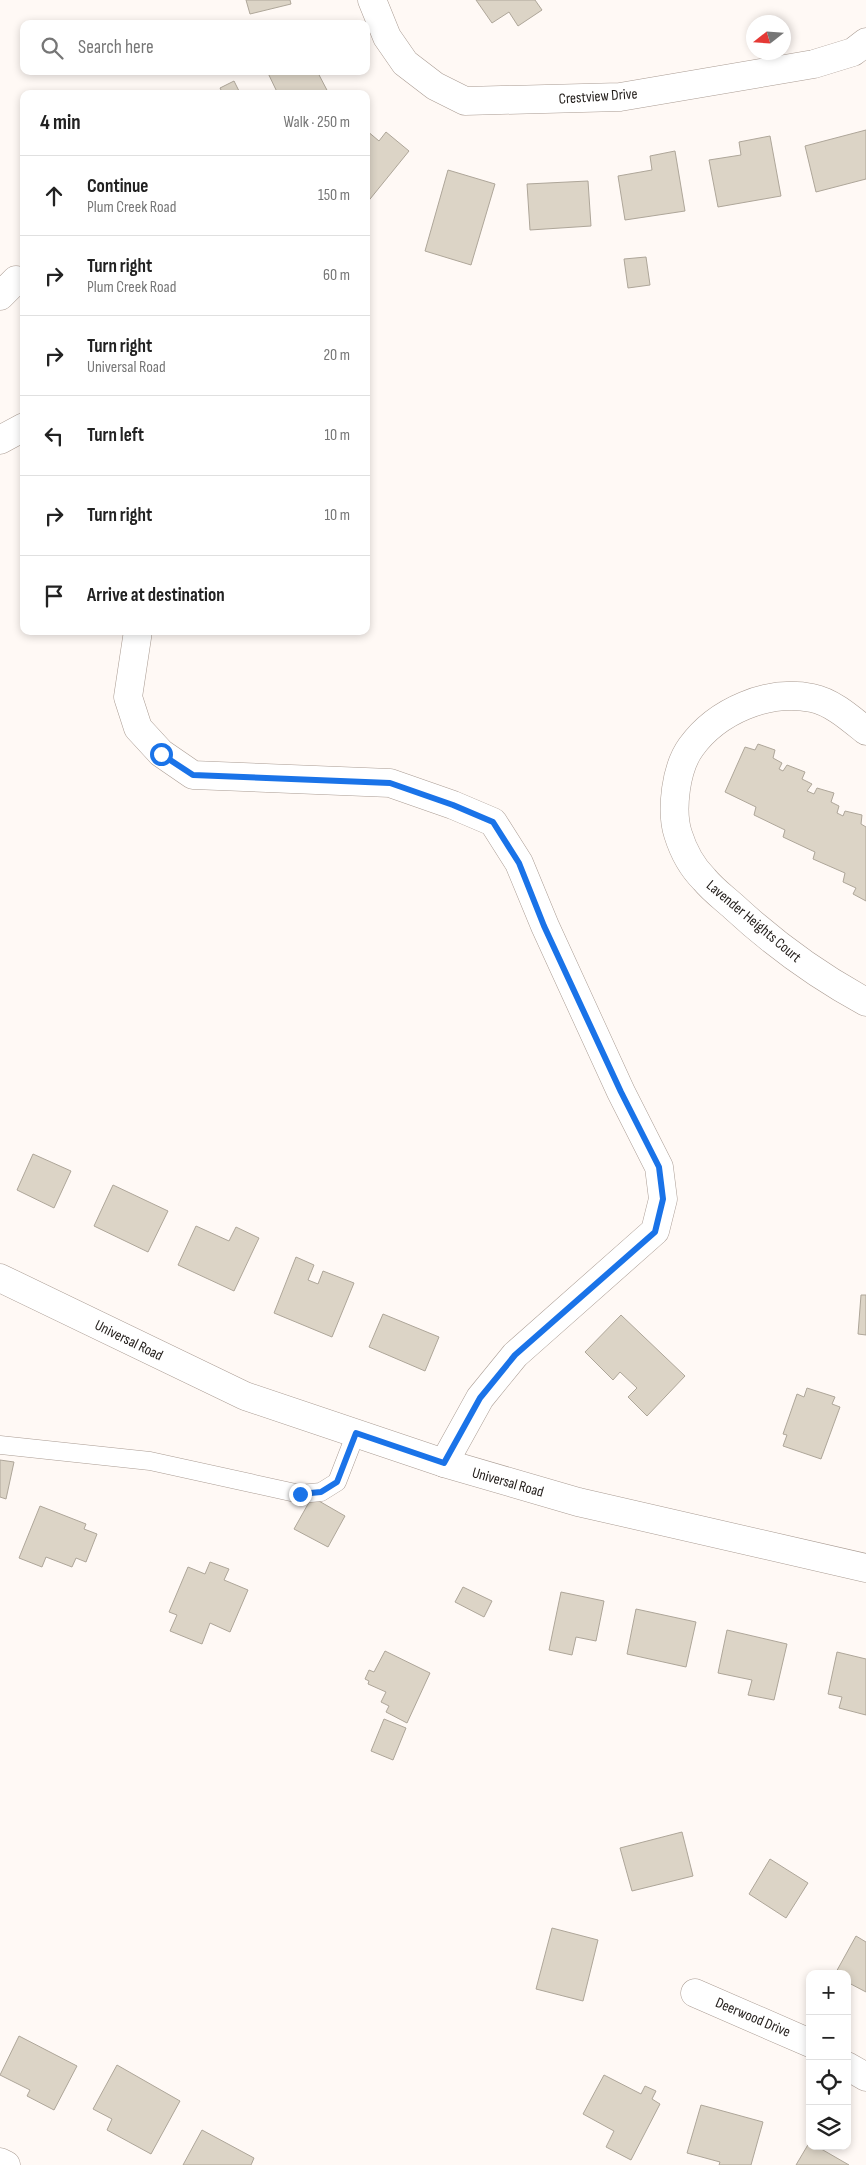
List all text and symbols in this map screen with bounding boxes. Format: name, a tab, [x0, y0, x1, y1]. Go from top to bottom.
north arrow	[746, 15, 791, 60]
search box	[20, 20, 370, 75]
icon: search	[38, 34, 66, 62]
text: Search here	[78, 36, 154, 59]
street label: Crestview Drive	[558, 84, 638, 109]
text: 4 min	[40, 110, 81, 135]
text: Walk · 250 m	[284, 113, 350, 132]
text: Continue	[87, 175, 148, 198]
icon: ahead	[40, 182, 68, 210]
text: 150 m	[318, 186, 350, 205]
text: Plum Creek Road	[87, 198, 176, 217]
text: Turn right	[87, 255, 152, 278]
icon: right	[40, 262, 68, 290]
text: 60 m	[323, 266, 350, 285]
text: Plum Creek Road	[87, 278, 176, 297]
text: Turn right	[87, 335, 152, 358]
icon: right	[40, 342, 68, 370]
text: 20 m	[323, 346, 350, 365]
text: Universal Road	[87, 358, 166, 377]
icon: left	[40, 422, 68, 450]
text: Turn left	[87, 424, 144, 447]
text: 10 m	[324, 426, 350, 445]
icon: right	[40, 502, 68, 530]
text: Turn right	[87, 504, 152, 527]
text: 10 m	[324, 506, 350, 525]
icon: arrive	[40, 582, 68, 610]
text: Arrive at destination	[87, 584, 225, 607]
route start	[150, 743, 173, 766]
street label: Lavender Heights Court	[702, 876, 805, 967]
street label: Universal Road	[91, 1316, 166, 1365]
street label: Universal Road	[470, 1463, 546, 1502]
route end	[289, 1483, 312, 1506]
map controls	[806, 1970, 851, 2150]
button: +	[806, 1970, 851, 2015]
street label: Deerwood Drive	[712, 1993, 793, 2042]
button: −	[806, 2015, 851, 2060]
button: locate	[806, 2060, 851, 2105]
button: layers	[806, 2105, 851, 2150]

